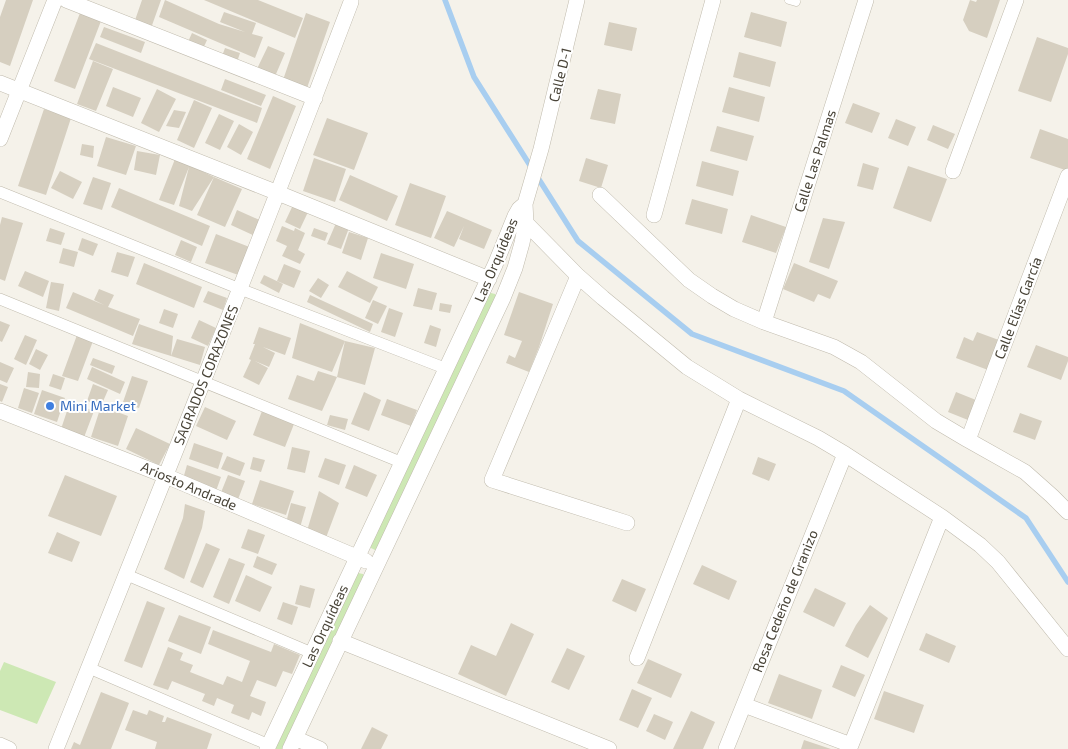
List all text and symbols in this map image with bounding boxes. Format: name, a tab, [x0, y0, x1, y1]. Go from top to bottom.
street label: Calle D-1	[545, 46, 574, 104]
street label: Calle Las Palmas	[790, 107, 839, 214]
street label: Las Orquídeas	[470, 215, 521, 304]
street label: Calle Elías García	[990, 254, 1045, 361]
street label: SAGRADOS CORAZONES	[170, 302, 241, 447]
place label: Mini Market	[60, 397, 136, 414]
marker: Mini Market	[44, 400, 56, 412]
street label: Ariosto Andrade	[139, 458, 240, 513]
street label: Rosa Cedeño de Granizo	[748, 527, 821, 675]
street label: Las Orquídeas	[298, 582, 351, 670]

